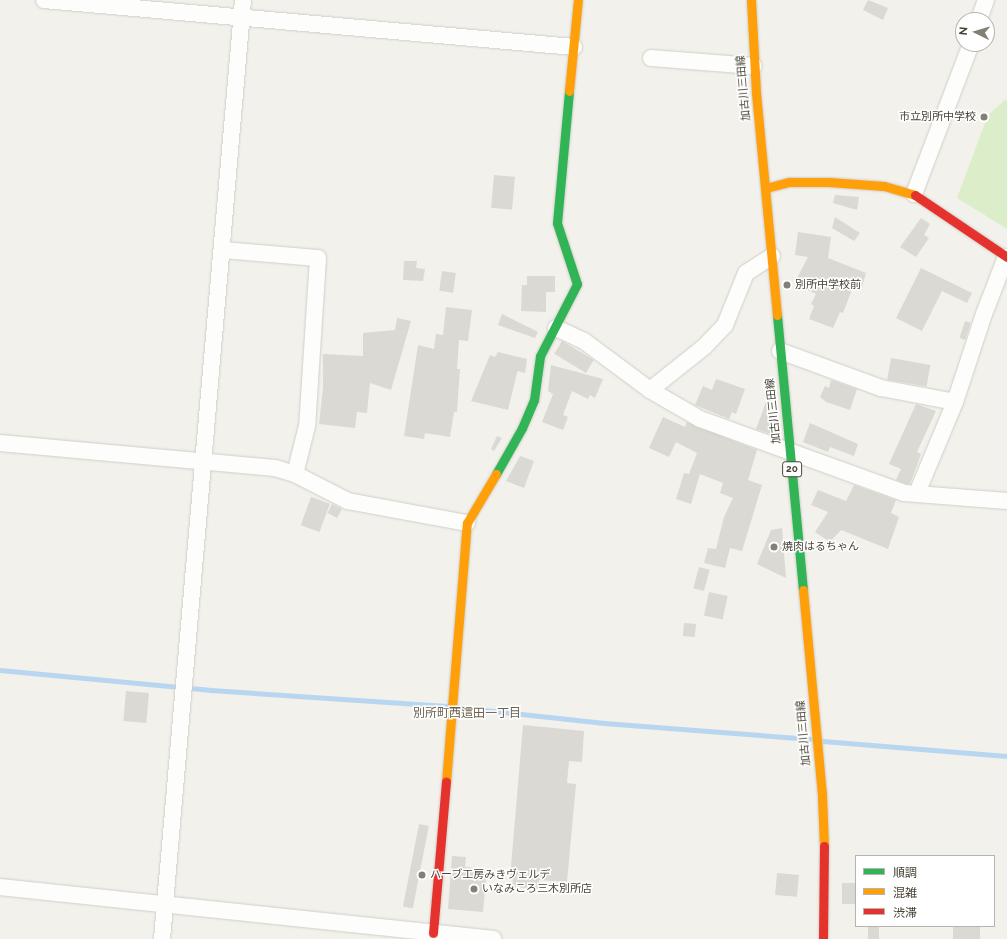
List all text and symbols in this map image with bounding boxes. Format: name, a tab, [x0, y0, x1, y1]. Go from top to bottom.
north arrow	[955, 12, 995, 52]
text: N	[957, 26, 970, 36]
street label: 加古川三田線	[735, 55, 753, 121]
place label: 市立別所中学校	[899, 110, 976, 124]
marker: 市立別所中学校	[979, 112, 989, 122]
place label: 別所中学校前	[795, 278, 861, 292]
marker: 別所中学校前	[782, 280, 792, 290]
street label: 加古川三田線	[764, 377, 784, 445]
road number: 20	[782, 461, 802, 477]
place label: 焼肉はるちゃん	[782, 540, 859, 554]
marker: 焼肉はるちゃん	[769, 542, 779, 552]
street label: 加古川三田線	[795, 700, 813, 766]
district label: 別所町西這田一丁目	[413, 707, 521, 721]
legend	[855, 855, 995, 927]
text: 順調	[893, 866, 917, 880]
place label: ハーブ工房みきヴェルデ	[430, 868, 551, 882]
marker: ハーブ工房みきヴェルデ	[417, 870, 427, 880]
place label: いなみころ三木別所店	[482, 882, 592, 896]
marker: いなみころ三木別所店	[469, 884, 479, 894]
text: 混雑	[893, 886, 917, 900]
text: 渋滞	[893, 906, 917, 920]

